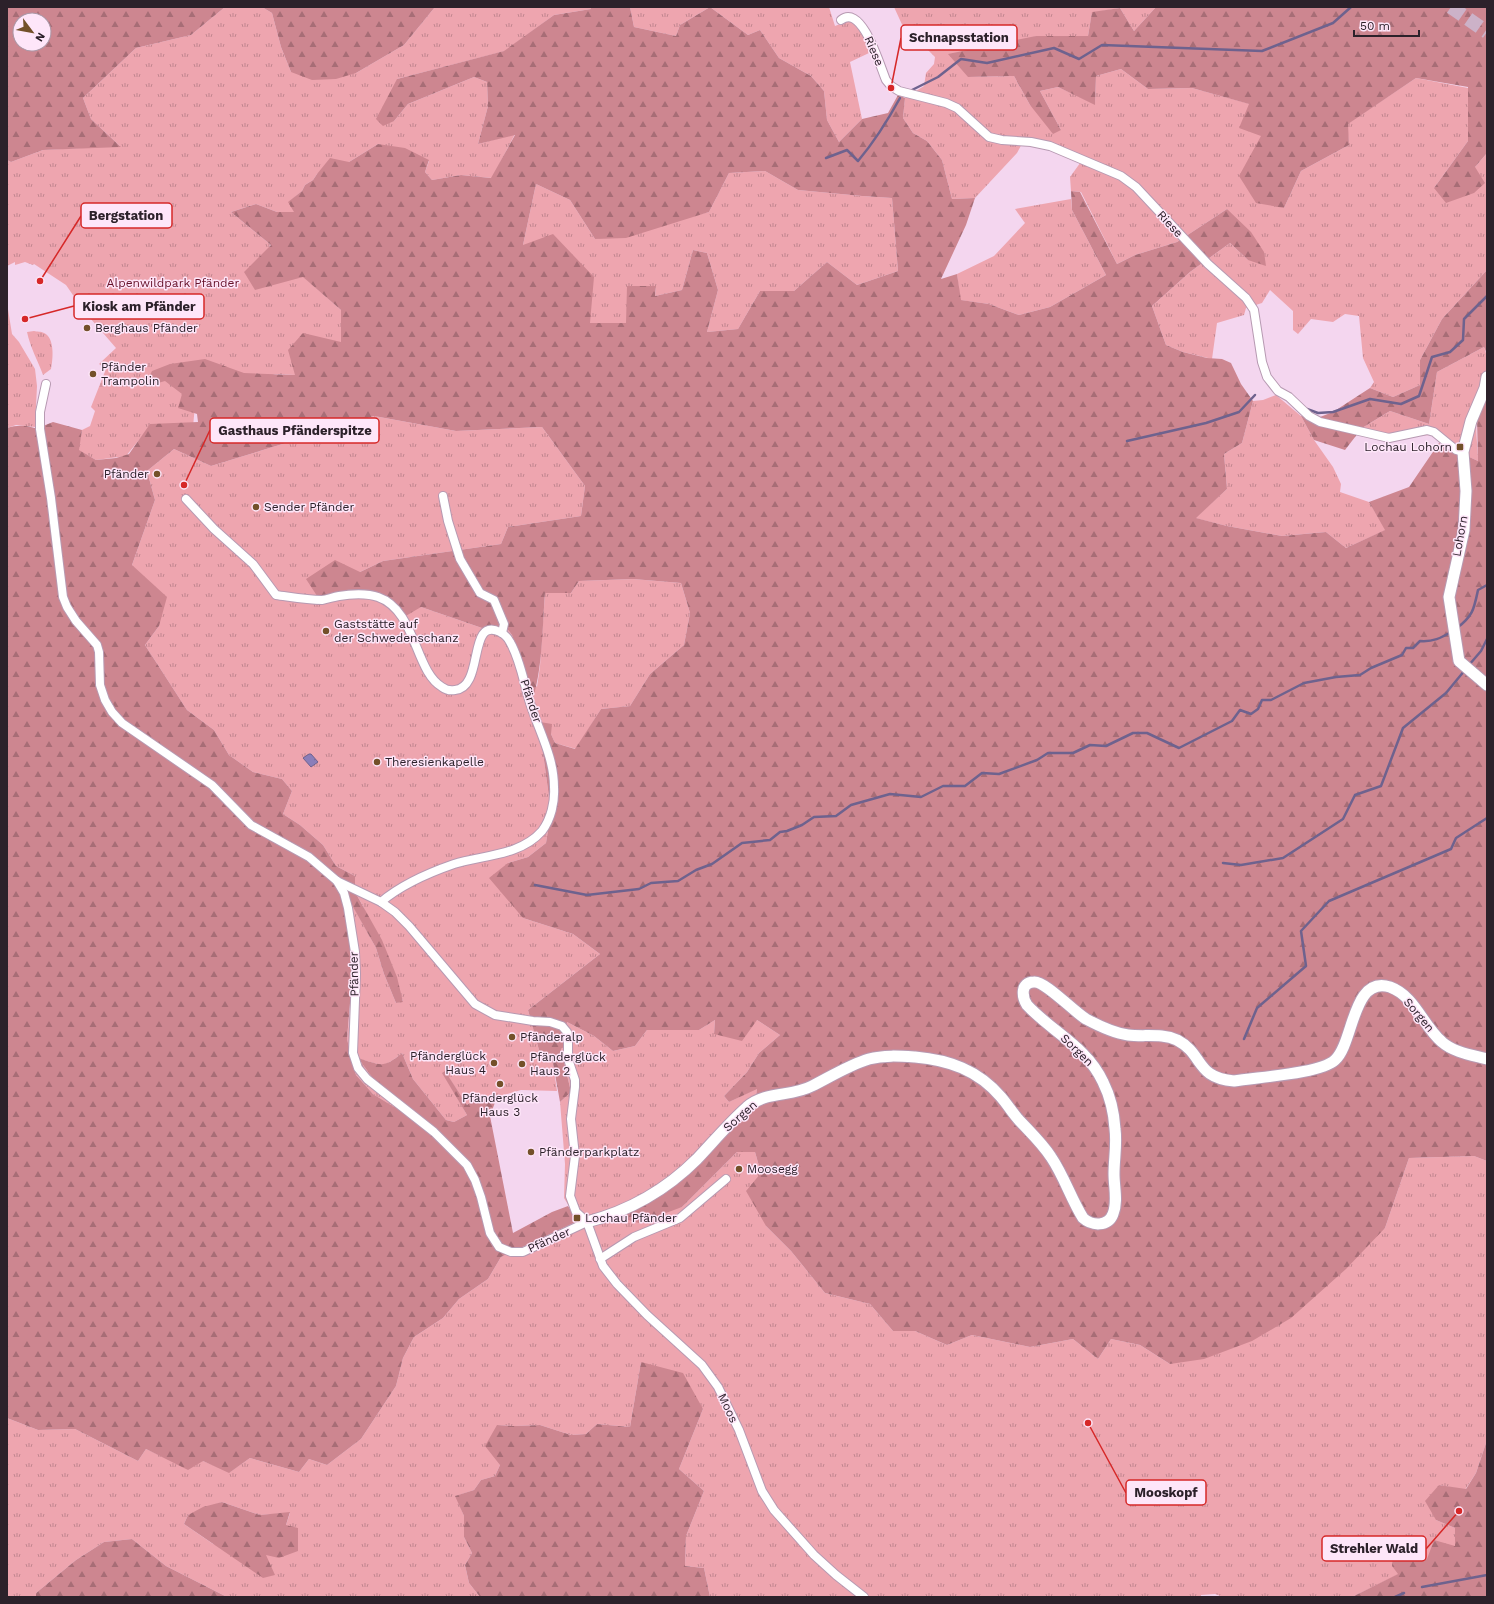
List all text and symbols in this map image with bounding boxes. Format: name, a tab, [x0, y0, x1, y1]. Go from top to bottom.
north arrow	[12, 12, 52, 52]
scale bar	[1354, 12, 1419, 38]
text: 50 m	[1360, 19, 1390, 33]
callout: Schnapsstation	[901, 25, 1017, 50]
text: N	[32, 30, 48, 44]
text: Schnapsstation	[909, 30, 1009, 45]
street label: Riese	[861, 34, 887, 68]
callout: Bergstation	[81, 203, 172, 228]
text: Bergstation	[89, 208, 163, 223]
street label: Riese	[1154, 208, 1186, 240]
park label: Alpenwildpark Pfänder	[107, 276, 240, 290]
callout: Kiosk am Pfänder	[74, 294, 204, 319]
text: Kiosk am Pfänder	[82, 299, 196, 314]
place label: Berghaus Pfänder	[95, 321, 198, 335]
marker: Berghaus Pfänder	[82, 323, 92, 333]
place label: Pfänder Trampolin	[101, 360, 159, 388]
marker: Pfänder Trampolin	[88, 369, 98, 379]
callout: Gasthaus Pfänderspitze	[210, 418, 379, 443]
text: Gasthaus Pfänderspitze	[218, 423, 372, 438]
place label: Lochau Lohorn	[1364, 440, 1452, 454]
marker: Lochau Lohorn	[1455, 442, 1465, 452]
place label: Pfänder	[104, 467, 149, 481]
marker: Pfänder	[152, 469, 162, 479]
place label: Sender Pfänder	[264, 500, 355, 514]
marker: Sender Pfänder	[251, 502, 261, 512]
street label: Lohorn	[1450, 515, 1470, 557]
place label: Gaststätte auf der Schwedenschanz	[334, 617, 459, 645]
marker: Gaststätte auf der Schwedenschanz	[321, 626, 331, 636]
street label: Pfänder	[517, 677, 545, 725]
place label: Theresienkapelle	[385, 755, 484, 769]
marker: Theresienkapelle	[372, 757, 382, 767]
street label: Pfänder	[347, 951, 361, 997]
street label: Sorgen	[1401, 995, 1437, 1035]
place label: Pfänderalp	[520, 1030, 583, 1044]
street label: Sorgen	[1058, 1031, 1096, 1069]
marker: Pfänderalp	[507, 1032, 517, 1042]
place label: Pfänderglück Haus 4	[410, 1049, 486, 1077]
place label: Pfänderglück Haus 2	[530, 1050, 606, 1078]
marker: Pfänderglück Haus 4	[489, 1058, 499, 1068]
marker: Pfänderglück Haus 2	[517, 1059, 527, 1069]
marker: Pfänderglück Haus 3	[495, 1079, 505, 1089]
place label: Pfänderglück Haus 3	[462, 1091, 538, 1119]
street label: Sorgen	[720, 1098, 760, 1134]
place label: Pfänderparkplatz	[539, 1145, 639, 1159]
marker: Pfänderparkplatz	[526, 1147, 536, 1157]
place label: Moosegg	[747, 1162, 798, 1176]
marker: Moosegg	[734, 1164, 744, 1174]
place label: Lochau Pfänder	[585, 1211, 677, 1225]
marker: Lochau Pfänder	[572, 1213, 582, 1223]
street label: Pfänder	[525, 1224, 573, 1256]
street label: Moos	[715, 1391, 741, 1425]
callout: Mooskopf	[1126, 1480, 1206, 1505]
text: Mooskopf	[1134, 1485, 1198, 1500]
callout: Strehler Wald	[1322, 1536, 1426, 1561]
text: Strehler Wald	[1330, 1541, 1418, 1556]

